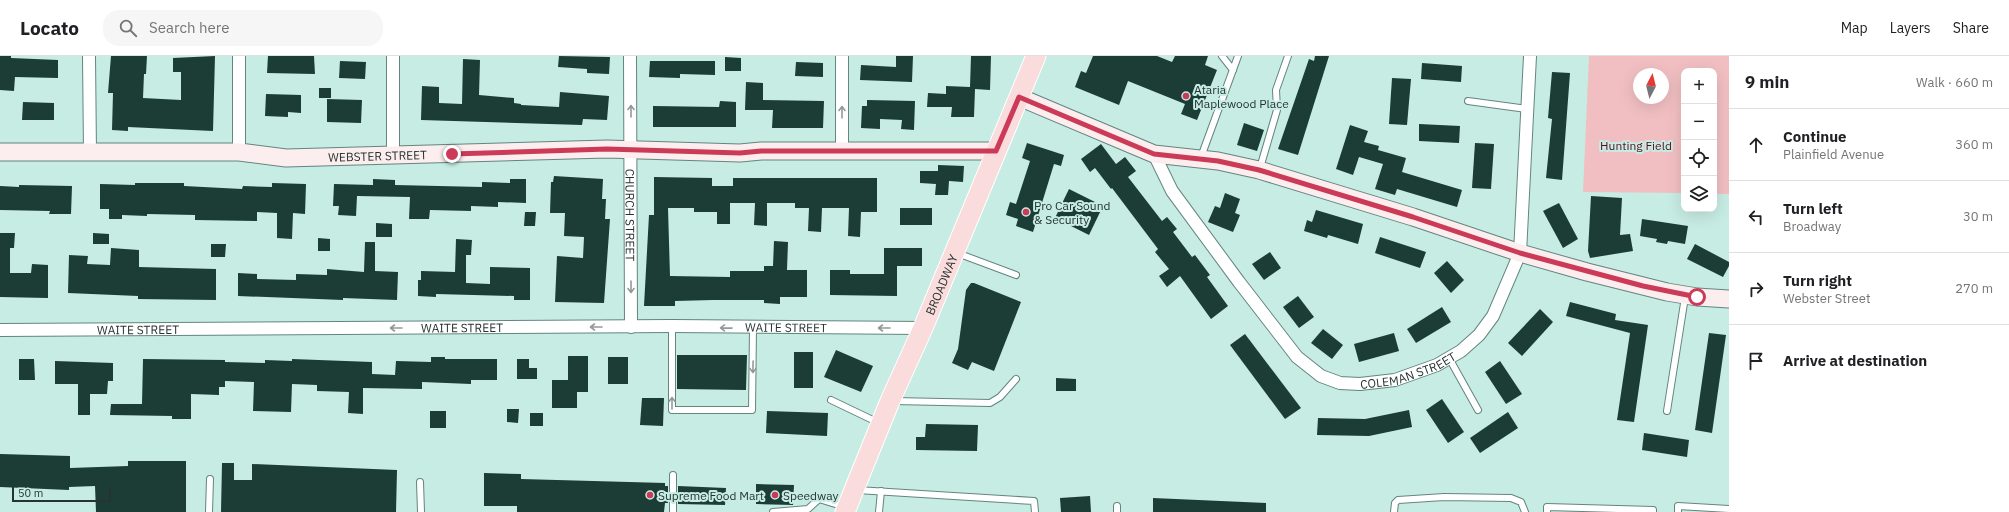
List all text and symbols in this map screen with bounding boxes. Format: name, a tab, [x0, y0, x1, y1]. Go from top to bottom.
search box	[103, 10, 383, 46]
text: Locato	[20, 16, 79, 40]
icon: search	[117, 17, 139, 39]
text: Search here	[149, 18, 229, 37]
text: Map	[1841, 19, 1868, 37]
text: Layers	[1890, 19, 1931, 37]
text: Share	[1953, 19, 1989, 37]
north arrow	[1633, 68, 1669, 104]
map controls	[1681, 68, 1717, 212]
button: +	[1681, 68, 1717, 104]
text: 9 min	[1745, 71, 1789, 93]
text: Walk · 660 m	[1916, 74, 1993, 91]
place label: Ataria Maplewood Place	[1194, 82, 1289, 111]
marker: Ataria Maplewood Place	[1181, 91, 1191, 101]
button: −	[1681, 104, 1717, 140]
one-way arrow	[627, 105, 635, 118]
one-way arrow	[838, 106, 846, 119]
text: Continue	[1783, 127, 1847, 146]
icon: ahead	[1745, 134, 1767, 156]
text: 360 m	[1955, 136, 1993, 153]
park label: Hunting Field	[1600, 138, 1672, 153]
button: locate	[1681, 140, 1717, 176]
route end	[443, 145, 461, 163]
text: Plainfield Avenue	[1783, 146, 1884, 163]
street label: WEBSTER STREET	[328, 147, 427, 164]
street label: CHURCH STREET	[623, 169, 638, 261]
button: layers	[1681, 176, 1717, 212]
place label: Pro Car Sound & Security	[1034, 198, 1110, 227]
text: Turn left	[1783, 199, 1843, 218]
icon: left	[1745, 206, 1767, 228]
marker: Pro Car Sound & Security	[1021, 207, 1031, 217]
text: 30 m	[1963, 208, 1993, 225]
text: Broadway	[1783, 218, 1841, 235]
street label: BROADWAY	[922, 252, 960, 317]
text: Turn right	[1783, 271, 1852, 290]
icon: right	[1745, 278, 1767, 300]
one-way arrow	[627, 280, 635, 293]
text: 270 m	[1955, 280, 1993, 297]
route start	[1688, 288, 1706, 306]
text: Webster Street	[1783, 290, 1870, 307]
street label: WAITE STREET	[745, 319, 827, 335]
street label: WAITE STREET	[421, 320, 503, 335]
street label: WAITE STREET	[97, 321, 179, 337]
one-way arrow	[590, 323, 603, 331]
one-way arrow	[390, 324, 403, 332]
one-way arrow	[720, 324, 733, 332]
one-way arrow	[878, 324, 891, 332]
street label: COLEMAN STREET	[1359, 348, 1458, 391]
icon: arrive	[1745, 350, 1767, 372]
text: Arrive at destination	[1783, 351, 1927, 370]
one-way arrow	[749, 360, 757, 373]
one-way arrow	[668, 397, 676, 410]
scale bar	[12, 484, 111, 503]
text: 50 m	[18, 486, 43, 500]
place label: Supreme Food Mart	[658, 488, 764, 503]
place label: Speedway	[783, 488, 839, 503]
marker: Supreme Food Mart	[645, 490, 655, 500]
marker: Speedway	[770, 490, 780, 500]

